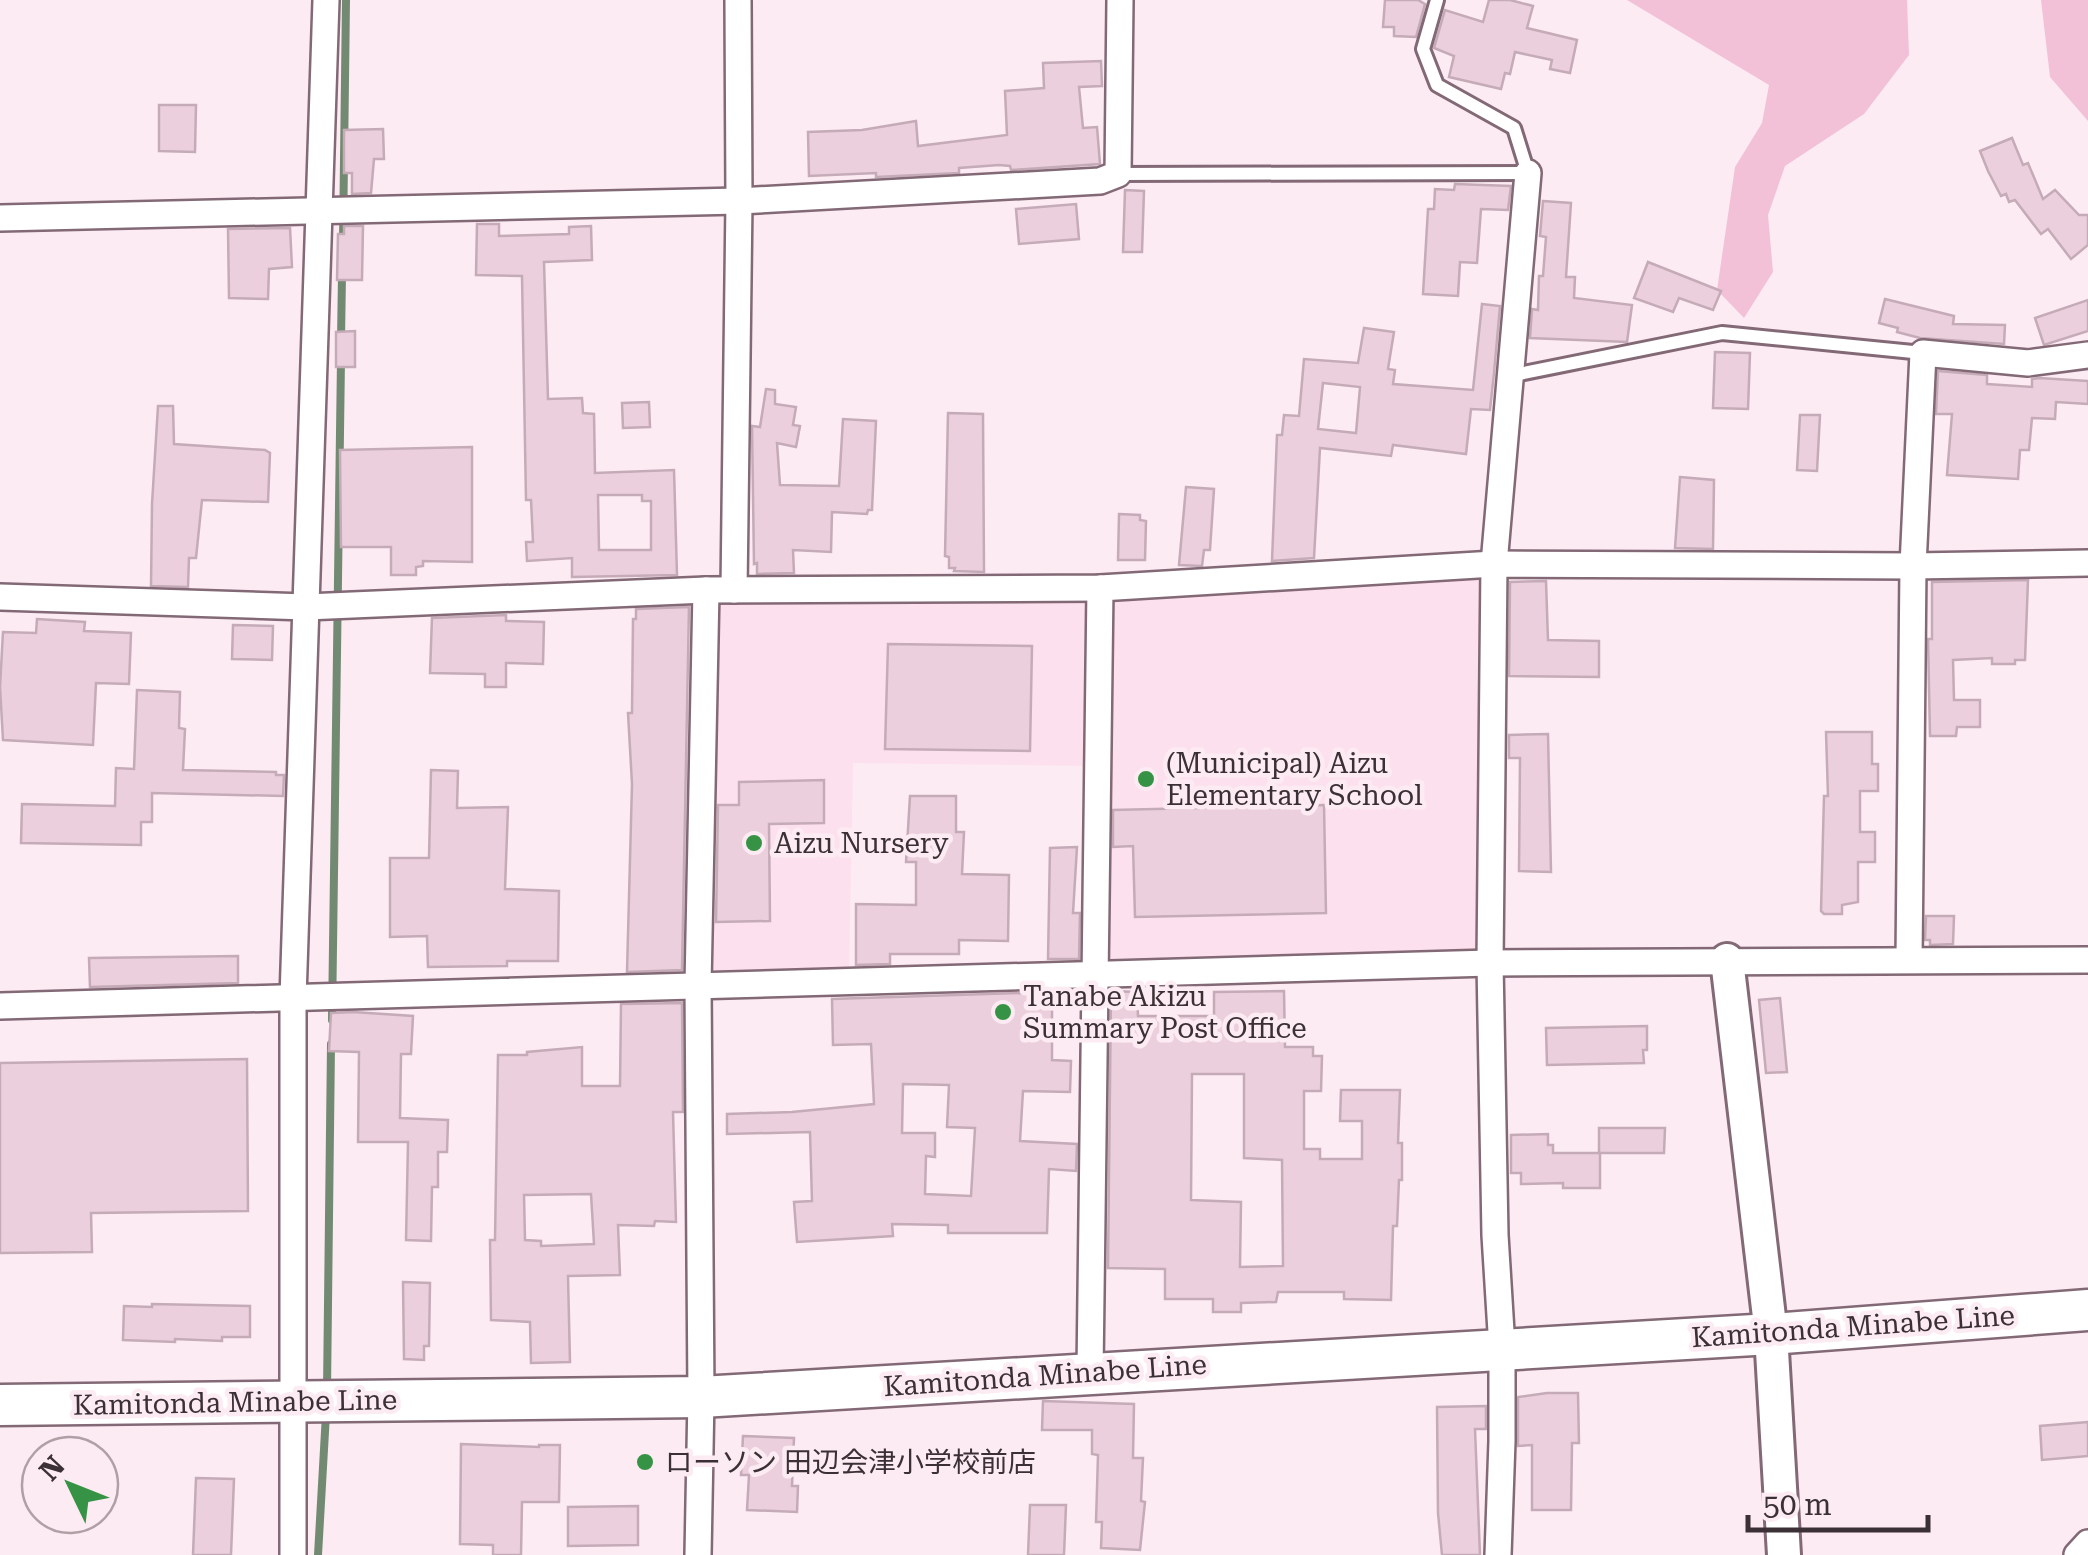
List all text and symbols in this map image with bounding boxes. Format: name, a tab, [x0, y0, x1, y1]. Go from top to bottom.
place label: (Municipal) Aizu Elementary School	[1166, 747, 1423, 812]
marker: (Municipal) Aizu Elementary School	[1135, 768, 1157, 790]
place label: Aizu Nursery	[774, 827, 949, 860]
marker: Aizu Nursery	[743, 832, 765, 854]
place label: Tanabe Akizu Summary Post Office	[1023, 980, 1307, 1045]
marker: Tanabe Akizu Summary Post Office	[992, 1001, 1014, 1023]
street label: Kamitonda Minabe Line	[1690, 1299, 2016, 1354]
street label: Kamitonda Minabe Line	[882, 1348, 1208, 1403]
street label: Kamitonda Minabe Line	[73, 1383, 397, 1422]
north arrow	[20, 1435, 120, 1535]
place label: ローソン 田辺会津小学校前店	[665, 1446, 1036, 1479]
text: N	[33, 1449, 72, 1487]
marker: ローソン 田辺会津小学校前店	[634, 1451, 656, 1473]
scale bar	[1748, 1470, 1928, 1532]
text: 50 m	[1763, 1487, 1832, 1522]

